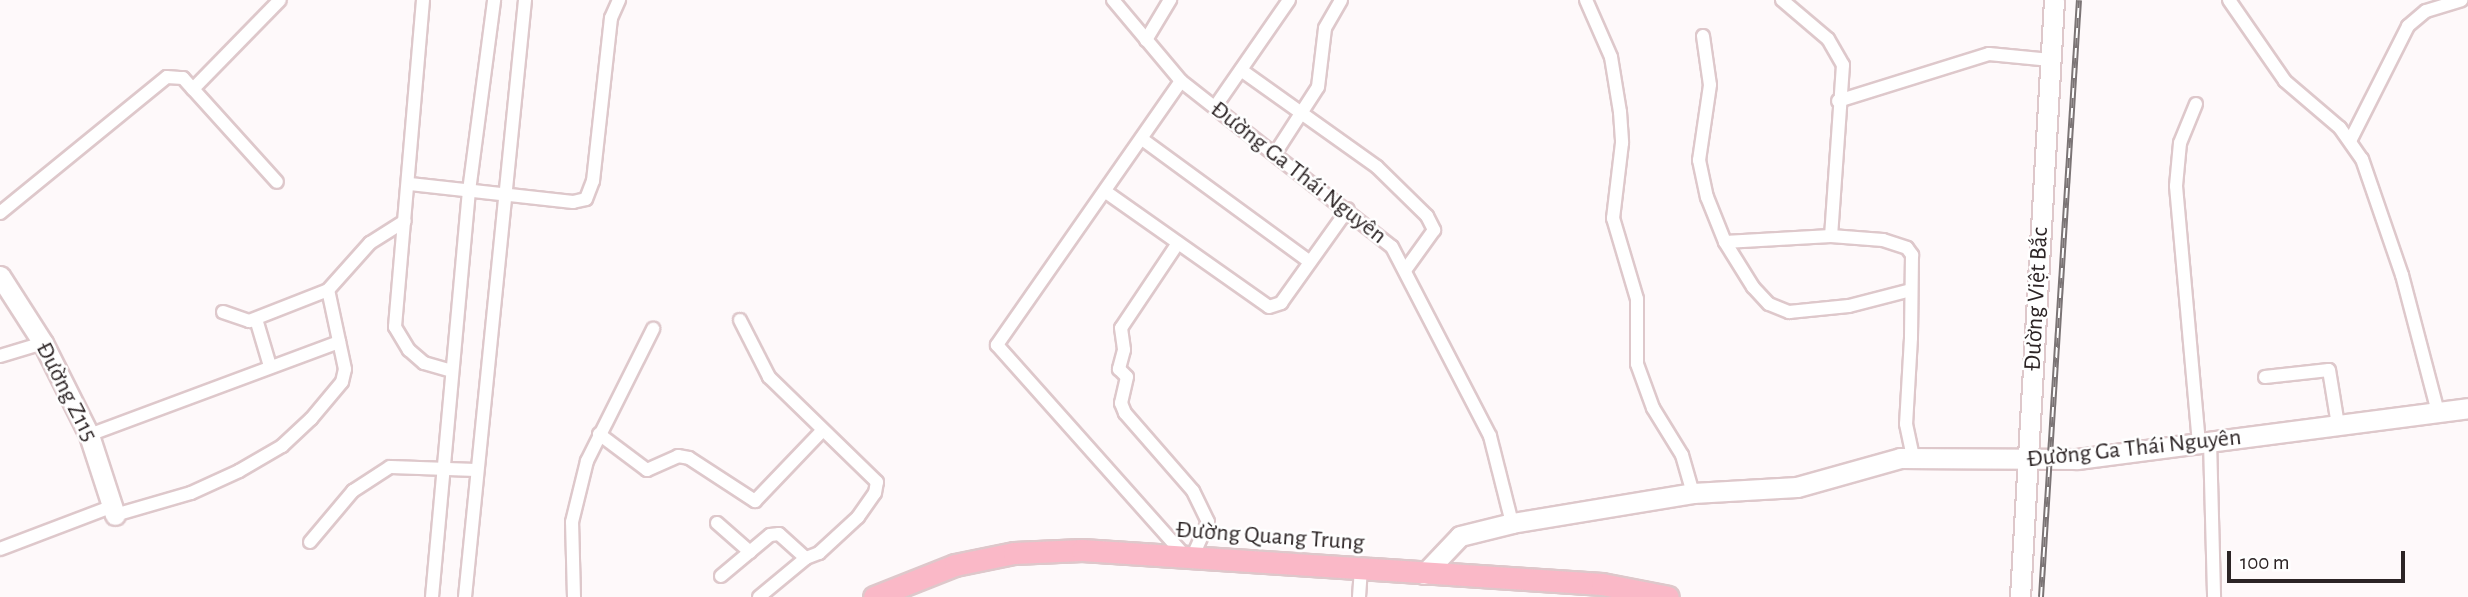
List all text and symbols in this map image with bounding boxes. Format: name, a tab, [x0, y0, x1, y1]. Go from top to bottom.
street label: Đường Ga Thái Nguyên	[1204, 95, 1392, 251]
street label: Đường Việt Bắc	[2019, 226, 2055, 372]
street label: Đường Z115	[29, 337, 103, 447]
street label: Đường Ga Thái Nguyên	[2025, 423, 2243, 475]
street label: Đường Quang Trung	[1175, 516, 1365, 558]
scale bar	[2230, 538, 2408, 582]
text: 100 m	[2240, 552, 2290, 573]

